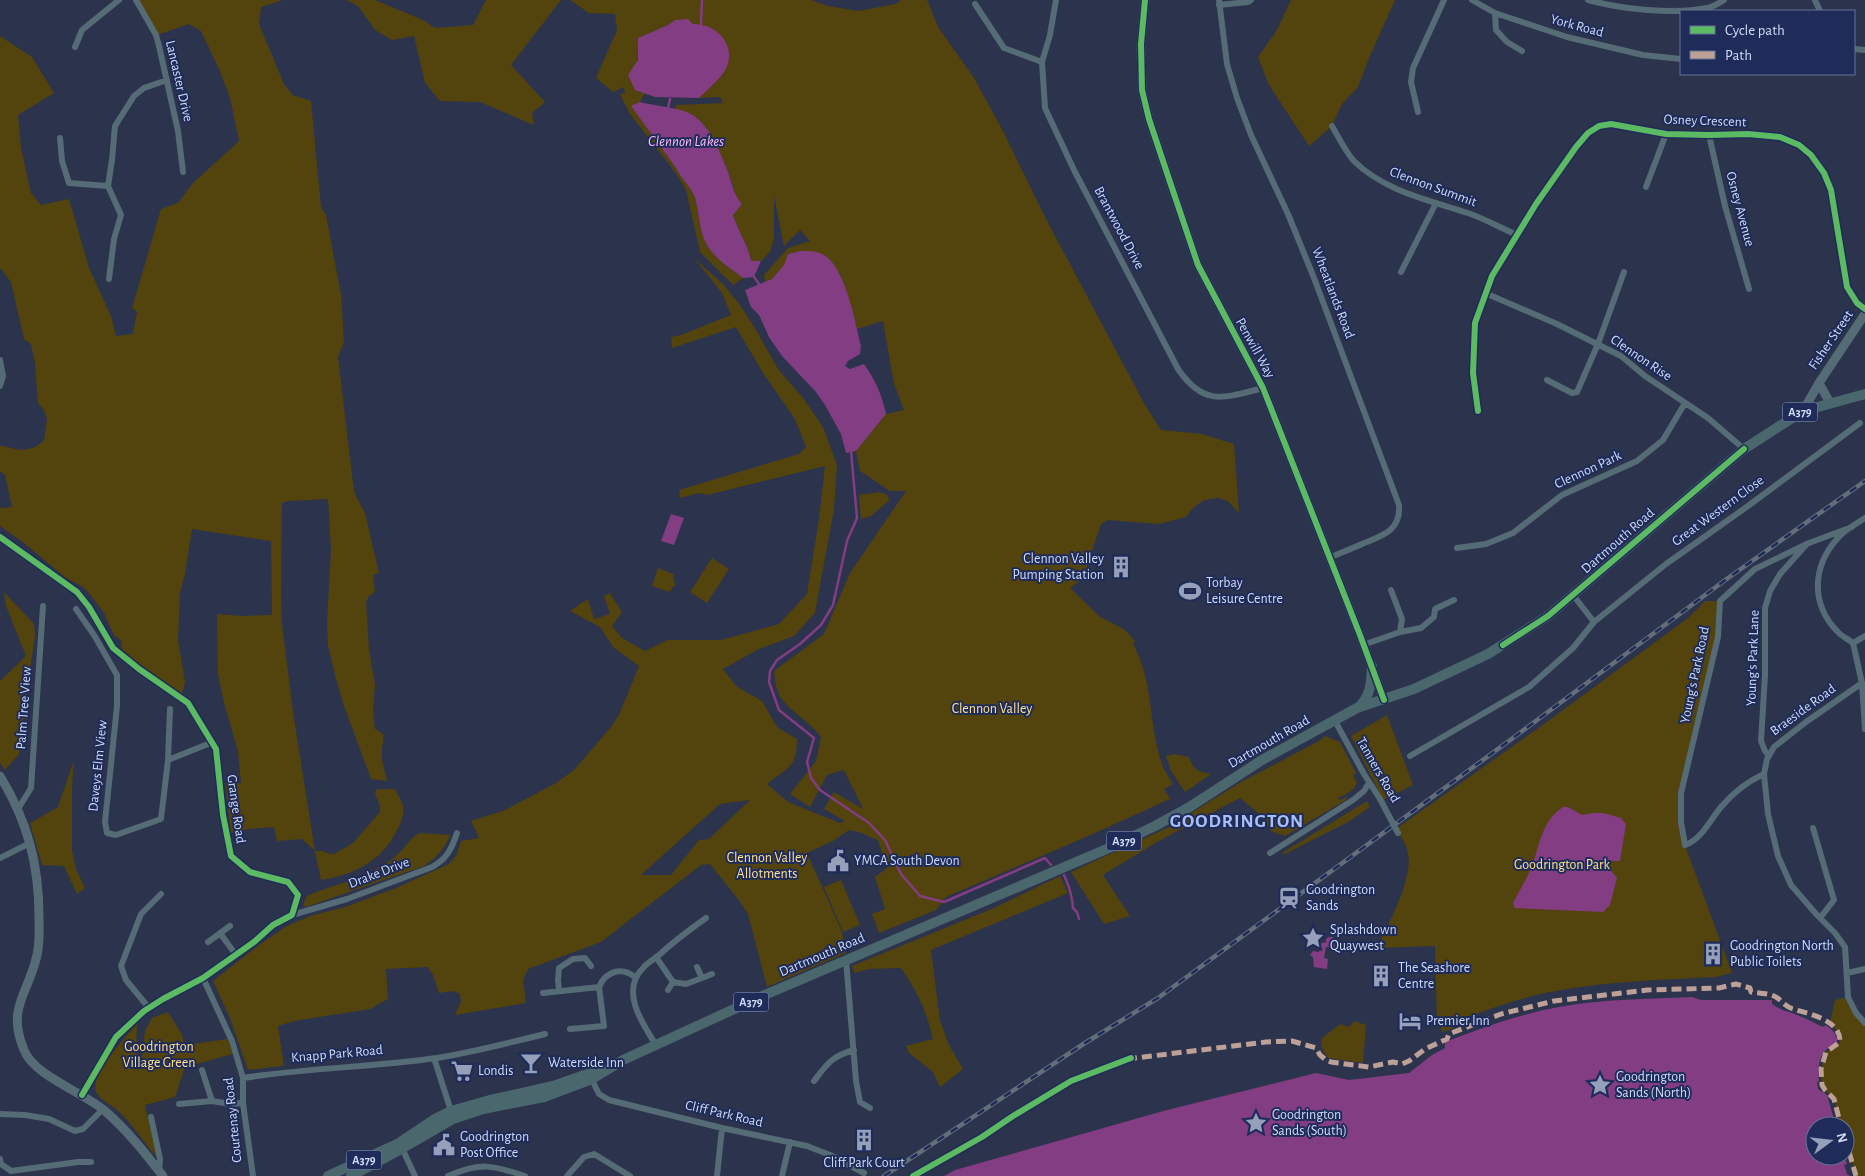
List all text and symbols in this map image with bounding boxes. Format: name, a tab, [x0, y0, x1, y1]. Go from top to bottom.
legend	[1680, 10, 1855, 75]
street label: York Road	[1549, 12, 1605, 40]
text: Cycle path	[1725, 23, 1785, 38]
street label: Lancaster Drive	[163, 39, 195, 123]
text: Path	[1725, 48, 1752, 63]
street label: Osney Crescent	[1663, 113, 1747, 129]
water label: Clennon Lakes	[648, 134, 724, 149]
street label: Clennon Summit	[1388, 165, 1479, 209]
street label: Osney Avenue	[1723, 170, 1757, 248]
street label: Brantwood Drive	[1091, 184, 1147, 272]
street label: Wheatlands Road	[1309, 245, 1357, 341]
street label: Fisher Street	[1806, 307, 1856, 372]
street label: Penwill Way	[1233, 316, 1277, 380]
street label: Clennon Rise	[1608, 332, 1674, 384]
road number: A379	[1782, 402, 1818, 422]
street label: Clennon Park	[1552, 448, 1624, 492]
street label: Great Western Close	[1669, 473, 1767, 549]
street label: Dartmouth Road	[1579, 506, 1657, 576]
place label: Clennon Valley Pumping Station	[1012, 552, 1104, 582]
building icon: Clennon Valley Pumping Station	[1108, 554, 1134, 580]
place label: Torbay Leisure Centre	[1206, 576, 1283, 606]
sports icon: Torbay Leisure Centre	[1177, 578, 1203, 604]
street label: Young's Park Lane	[1744, 610, 1762, 706]
street label: Young's Park Road	[1678, 625, 1712, 725]
street label: Palm Tree View	[14, 665, 34, 750]
street label: Braeside Road	[1768, 682, 1838, 738]
park label: Clennon Valley	[952, 702, 1032, 716]
street label: Dartmouth Road	[1226, 713, 1312, 771]
street label: Daveys Elm View	[86, 719, 110, 812]
street label: Tanners Road	[1354, 735, 1402, 805]
street label: Grange Road	[224, 774, 248, 844]
district label: GOODRINGTON	[1170, 812, 1304, 831]
road number: A379	[1106, 831, 1142, 850]
public building icon: YMCA South Devon	[825, 848, 851, 874]
park label: Clennon Valley Allotments	[727, 851, 807, 881]
place label: YMCA South Devon	[854, 854, 960, 868]
street label: Drake Drive	[347, 855, 411, 891]
park label: Goodrington Park	[1514, 858, 1610, 872]
place label: Goodrington Sands	[1306, 883, 1375, 913]
station icon: Goodrington Sands	[1276, 885, 1302, 911]
place label: Splashdown Quaywest	[1330, 923, 1397, 953]
place icon: Splashdown Quaywest	[1300, 925, 1326, 951]
street label: Dartmouth Road	[777, 931, 867, 979]
place label: Goodrington North Public Toilets	[1730, 939, 1834, 969]
building icon: Goodrington North Public Toilets	[1700, 941, 1726, 967]
place label: The Seashore Centre	[1398, 961, 1470, 991]
building icon: The Seashore Centre	[1368, 963, 1394, 989]
road number: A379	[734, 992, 768, 1012]
hotel icon: Premier Inn	[1397, 1008, 1423, 1034]
place label: Premier Inn	[1426, 1014, 1490, 1028]
park label: Goodrington Village Green	[122, 1040, 196, 1070]
street label: Knapp Park Road	[291, 1043, 383, 1065]
bar icon: Waterside Inn	[518, 1050, 544, 1076]
place label: Waterside Inn	[548, 1056, 624, 1070]
supermarket icon: Londis	[449, 1058, 475, 1084]
place label: Londis	[478, 1064, 513, 1078]
place label: Goodrington Sands (North)	[1616, 1070, 1691, 1100]
place icon: Goodrington Sands (North)	[1587, 1072, 1613, 1098]
street label: Courtenay Road	[222, 1077, 244, 1163]
street label: Cliff Park Road	[684, 1098, 764, 1130]
place label: Goodrington Sands (South)	[1272, 1108, 1347, 1138]
place icon: Goodrington Sands (South)	[1243, 1110, 1269, 1136]
north arrow	[1805, 1116, 1855, 1166]
building icon: Cliff Park Court	[851, 1127, 877, 1153]
place label: Goodrington Post Office	[460, 1130, 529, 1160]
text: N	[1834, 1131, 1850, 1144]
public building icon: Goodrington Post Office	[431, 1132, 457, 1158]
road number: A379	[346, 1150, 382, 1170]
place label: Cliff Park Court	[823, 1156, 905, 1170]

